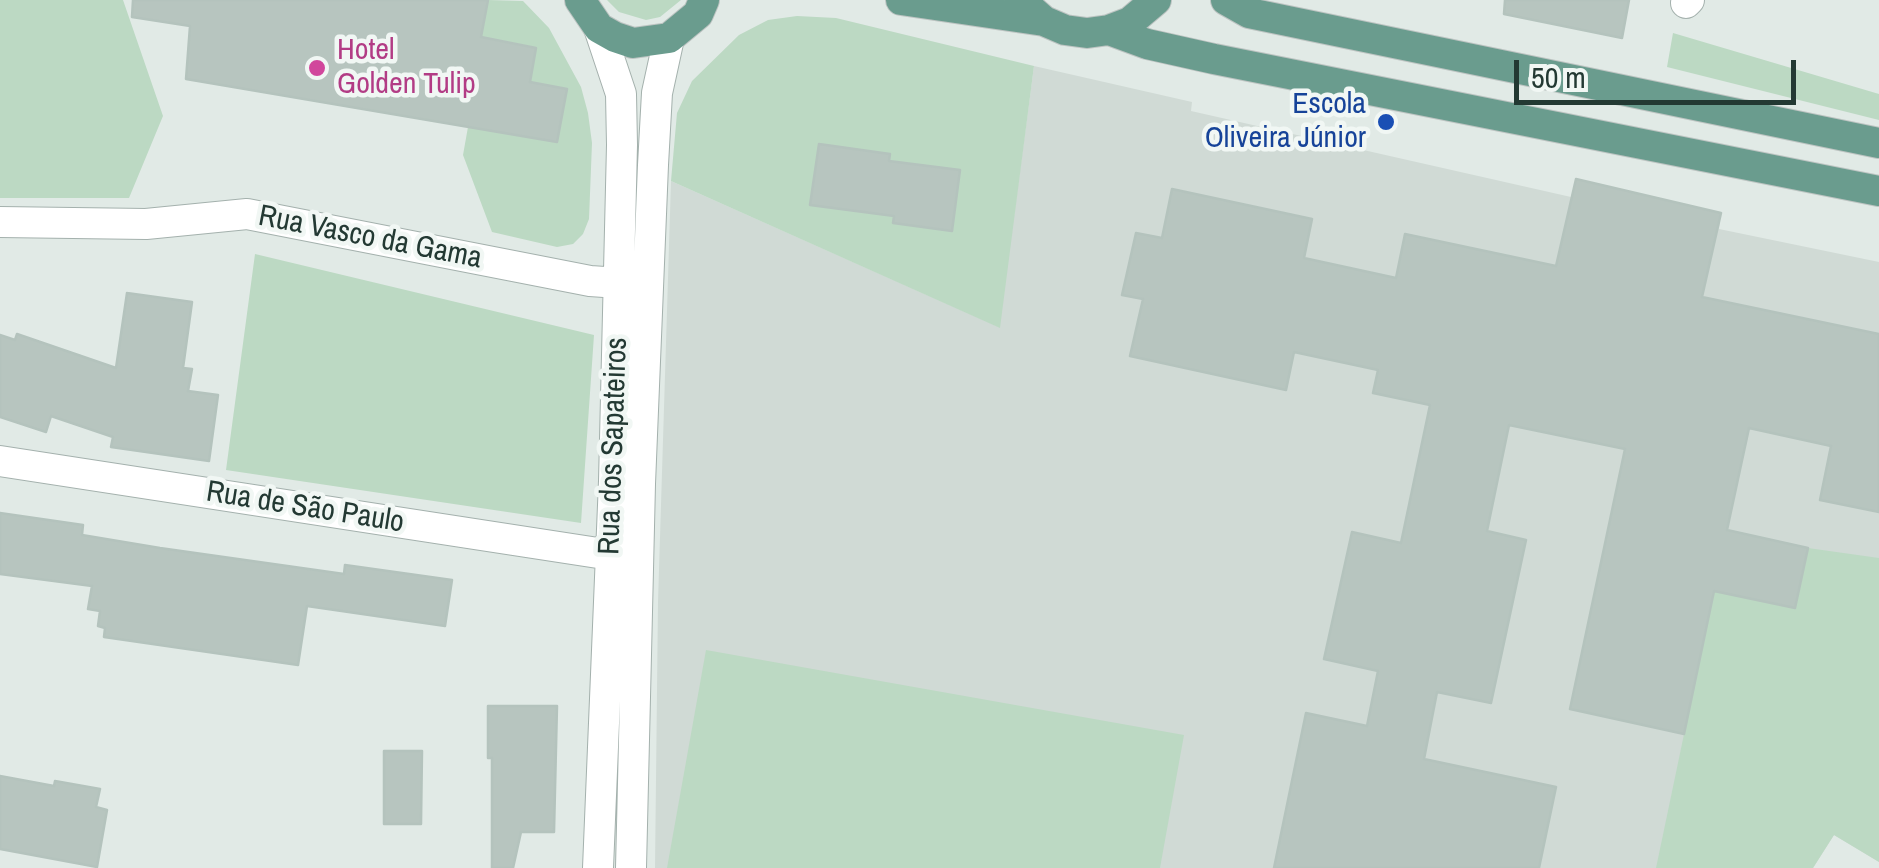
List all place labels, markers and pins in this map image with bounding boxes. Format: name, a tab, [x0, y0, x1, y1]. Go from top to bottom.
place label: Hotel Golden Tulip	[337, 33, 476, 104]
marker: Hotel Golden Tulip	[306, 57, 328, 79]
place label: Escola Oliveira Júnior	[1205, 87, 1366, 158]
marker: Escola Oliveira Júnior	[1375, 111, 1397, 133]

